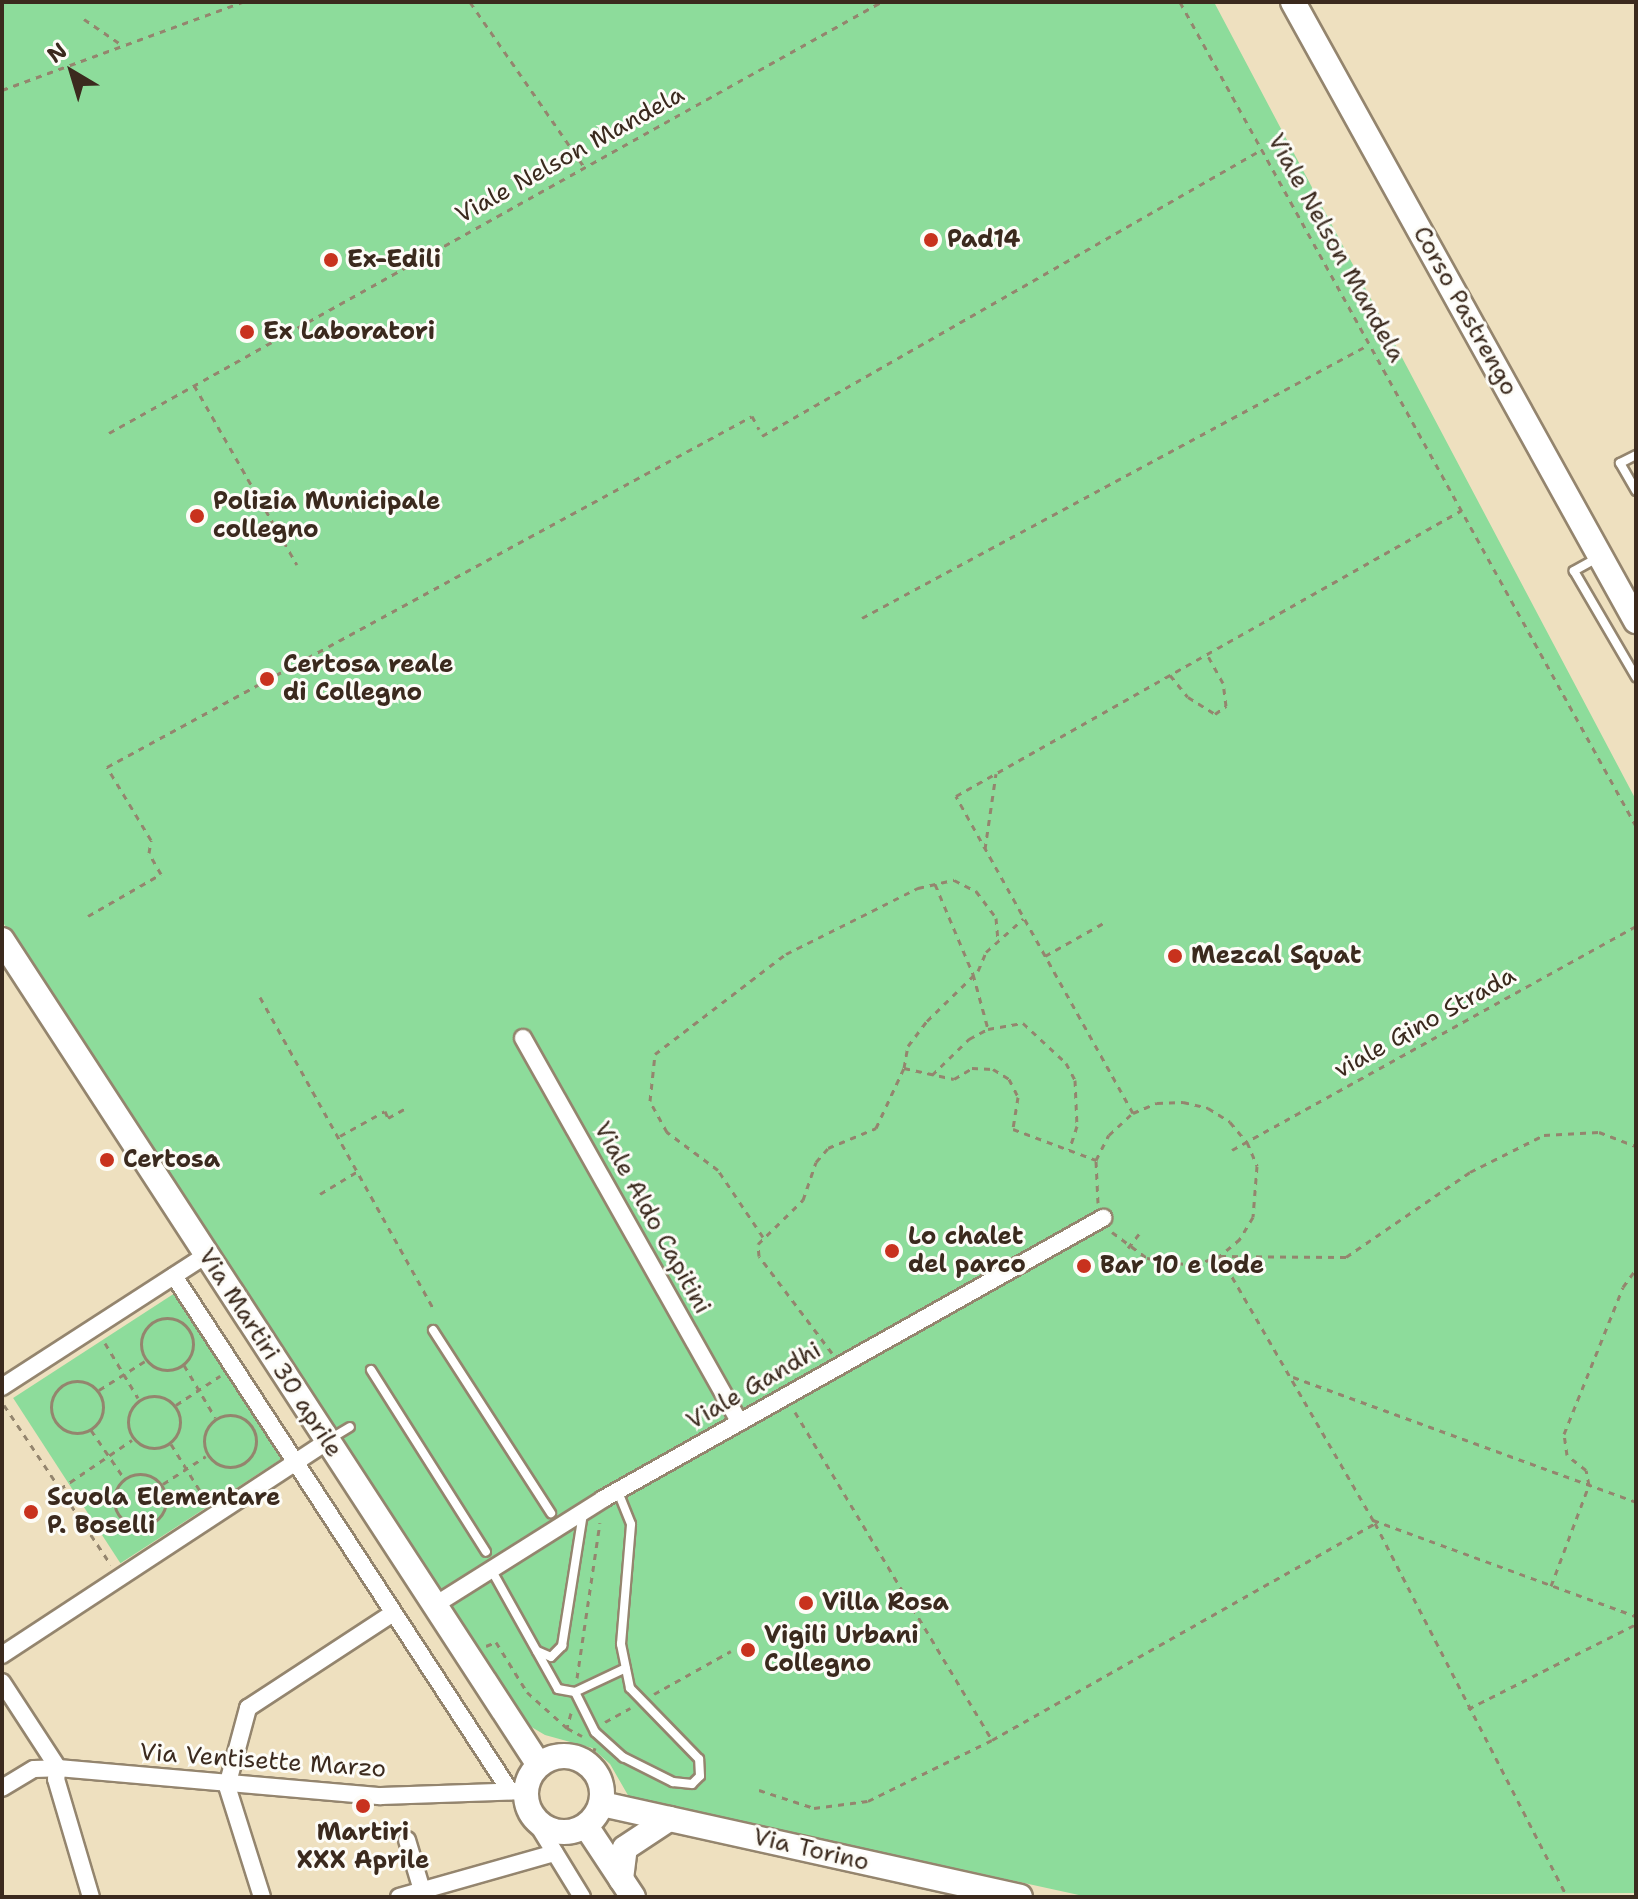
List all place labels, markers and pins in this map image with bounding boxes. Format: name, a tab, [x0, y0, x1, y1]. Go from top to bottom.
place label: Pad14	[947, 226, 1020, 254]
marker: Pad14	[922, 231, 940, 249]
place label: Ex-Edili	[347, 246, 441, 274]
marker: Ex-Edili	[322, 251, 340, 269]
place label: Ex Laboratori	[263, 318, 435, 346]
marker: Ex Laboratori	[238, 323, 256, 341]
place label: Polizia Municipale collegno	[213, 488, 440, 544]
marker: Polizia Municipale collegno	[188, 507, 206, 525]
place label: Certosa reale di Collegno	[283, 651, 453, 707]
marker: Certosa reale di Collegno	[258, 670, 276, 688]
place label: Mezcal Squat	[1191, 942, 1361, 970]
marker: Mezcal Squat	[1166, 947, 1184, 965]
place label: Certosa	[123, 1146, 220, 1174]
marker: Certosa	[98, 1151, 116, 1169]
place label: Lo chalet del parco	[908, 1223, 1026, 1279]
marker: Lo chalet del parco	[883, 1242, 901, 1260]
place label: Bar 10 e lode	[1100, 1252, 1264, 1280]
marker: Bar 10 e lode	[1075, 1257, 1093, 1275]
place label: Scuola Elementare P. Boselli	[47, 1484, 280, 1540]
marker: Scuola Elementare P. Boselli	[22, 1503, 40, 1521]
place label: Villa Rosa	[822, 1589, 949, 1617]
marker: Villa Rosa	[797, 1594, 815, 1612]
place label: Vigili Urbani Collegno	[764, 1622, 919, 1678]
marker: Vigili Urbani Collegno	[739, 1641, 757, 1659]
marker: Martiri XXX Aprile	[354, 1797, 372, 1815]
place label: Martiri XXX Aprile	[297, 1819, 429, 1875]

